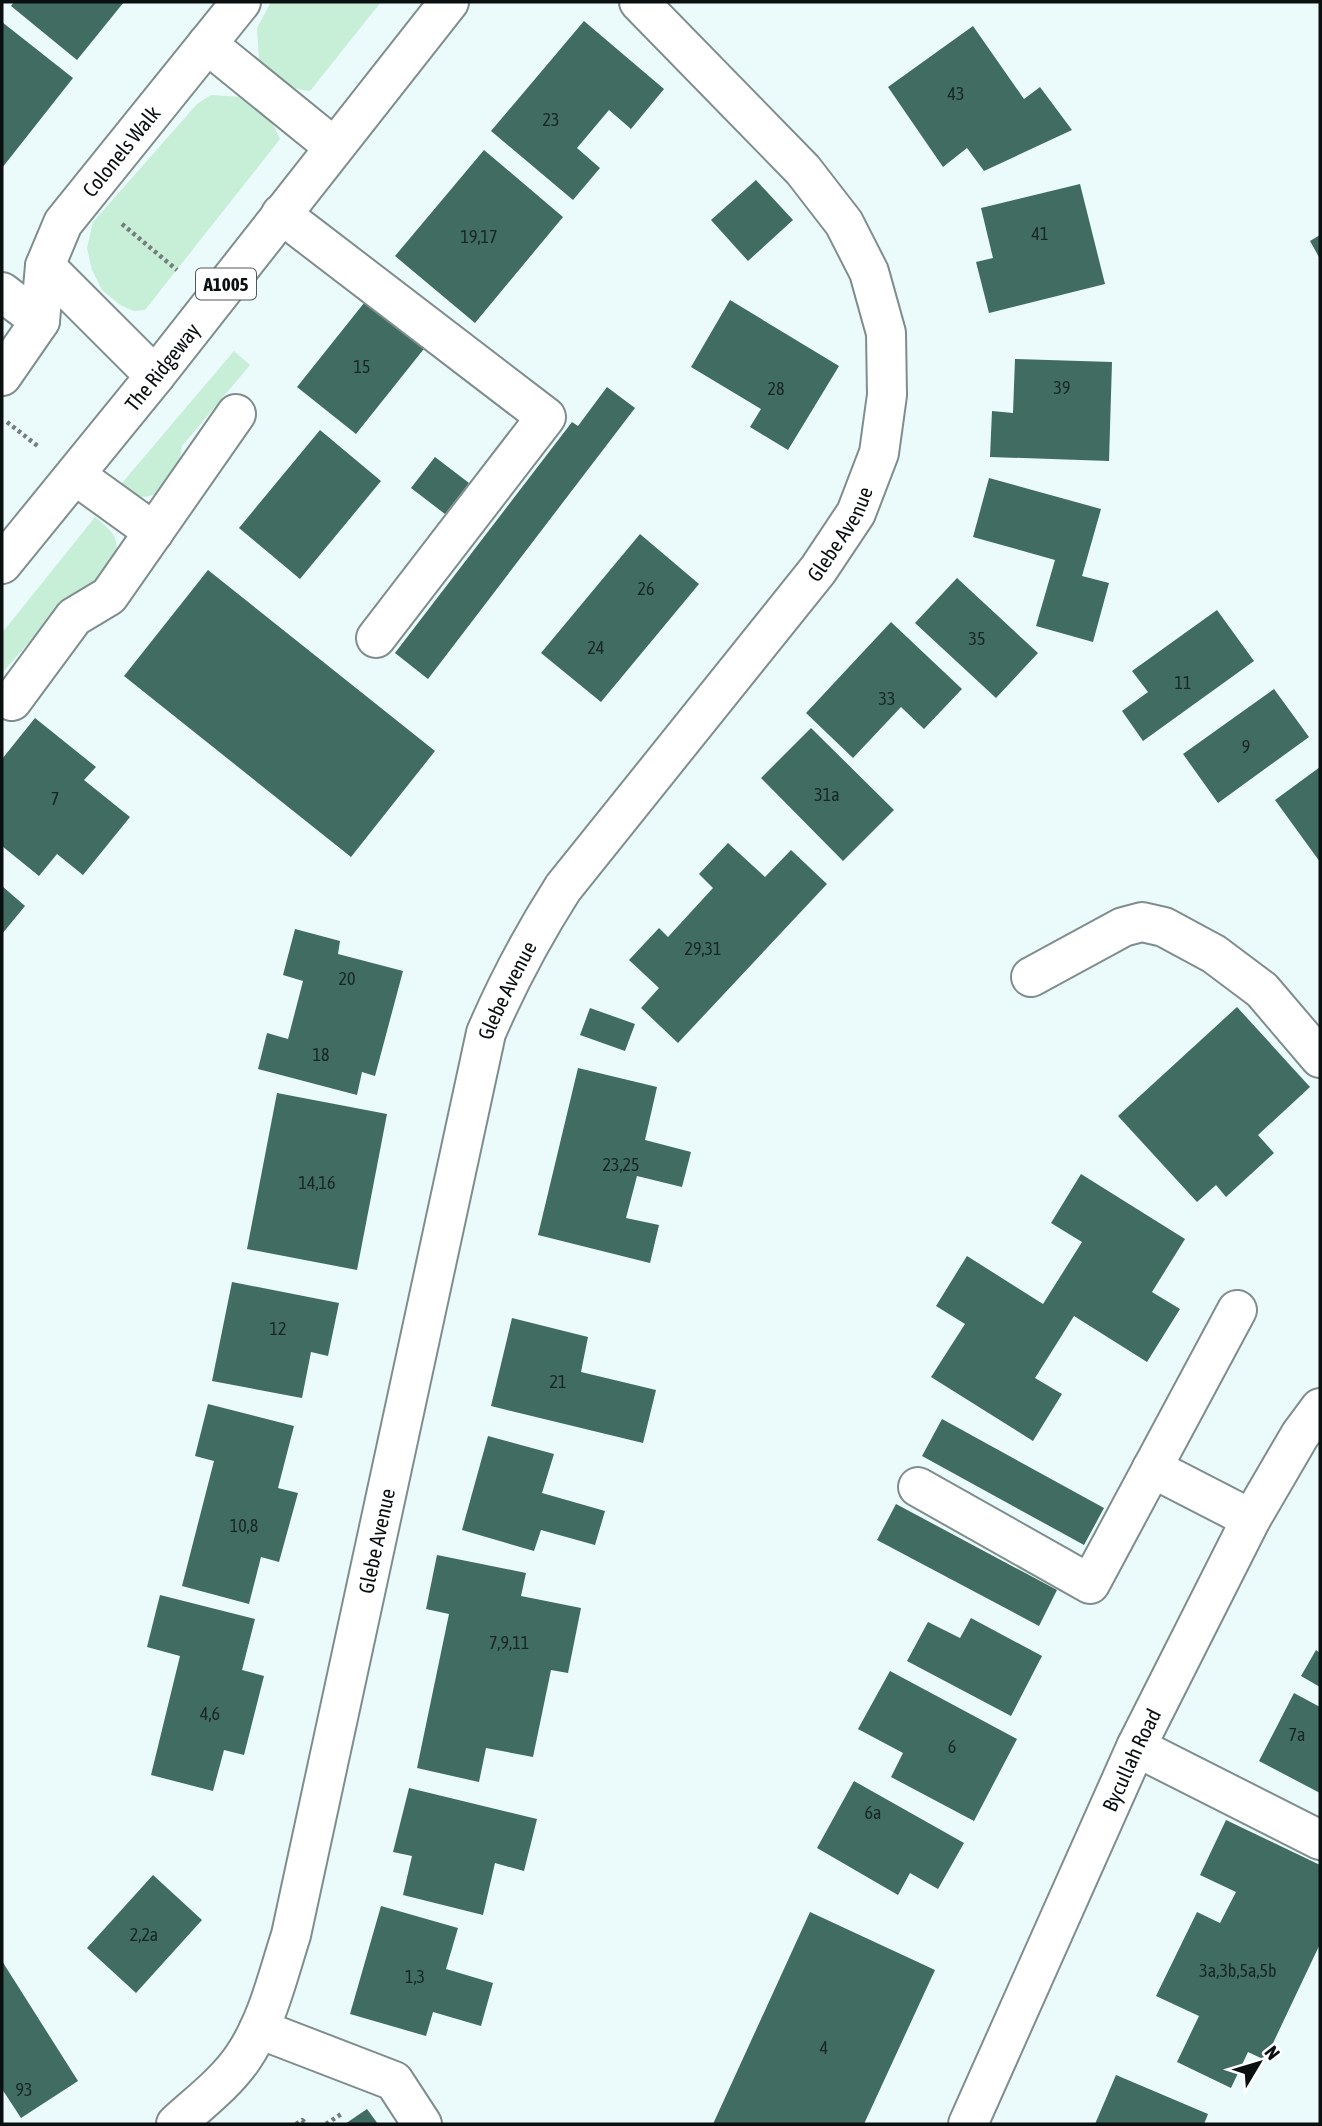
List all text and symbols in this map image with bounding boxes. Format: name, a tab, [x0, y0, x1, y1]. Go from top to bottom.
house number: 43	[948, 83, 964, 104]
street label: Colonels Walk	[77, 101, 165, 201]
house number: 23	[543, 109, 559, 130]
house number: 41	[1032, 223, 1048, 244]
house number: 19,17	[460, 226, 498, 247]
road number: A1005	[196, 268, 256, 300]
street label: The Ridgeway	[120, 318, 204, 415]
house number: 15	[354, 356, 370, 377]
house number: 39	[1054, 377, 1070, 398]
house number: 28	[768, 378, 784, 399]
street label: Glebe Avenue	[802, 483, 877, 586]
house number: 26	[638, 578, 654, 599]
house number: 35	[969, 628, 985, 649]
house number: 24	[588, 637, 604, 658]
house number: 11	[1175, 672, 1191, 693]
house number: 33	[879, 688, 895, 709]
house number: 9	[1242, 736, 1250, 757]
house number: 31a	[814, 784, 840, 805]
house number: 7	[51, 788, 59, 809]
street label: Glebe Avenue	[473, 937, 541, 1041]
house number: 29,31	[684, 938, 722, 959]
house number: 20	[339, 968, 355, 989]
house number: 18	[313, 1044, 329, 1065]
house number: 23,25	[602, 1154, 640, 1175]
house number: 14,16	[298, 1172, 336, 1193]
house number: 12	[270, 1318, 286, 1339]
house number: 21	[550, 1371, 566, 1392]
street label: Glebe Avenue	[353, 1486, 399, 1595]
house number: 10,8	[230, 1515, 258, 1536]
house number: 7,9,11	[489, 1632, 529, 1653]
house number: 4,6	[200, 1703, 220, 1724]
street label: Bycullah Road	[1097, 1705, 1165, 1815]
house number: 7a	[1289, 1724, 1305, 1745]
house number: 6	[948, 1736, 956, 1757]
house number: 6a	[865, 1802, 881, 1823]
house number: 2,2a	[130, 1924, 158, 1945]
house number: 3a,3b,5a,5b	[1199, 1960, 1277, 1981]
house number: 1,3	[405, 1966, 425, 1987]
north arrow	[1224, 2028, 1294, 2098]
house number: 4	[820, 2037, 828, 2058]
text: N	[1260, 2041, 1285, 2064]
house number: 93	[16, 2079, 32, 2100]

